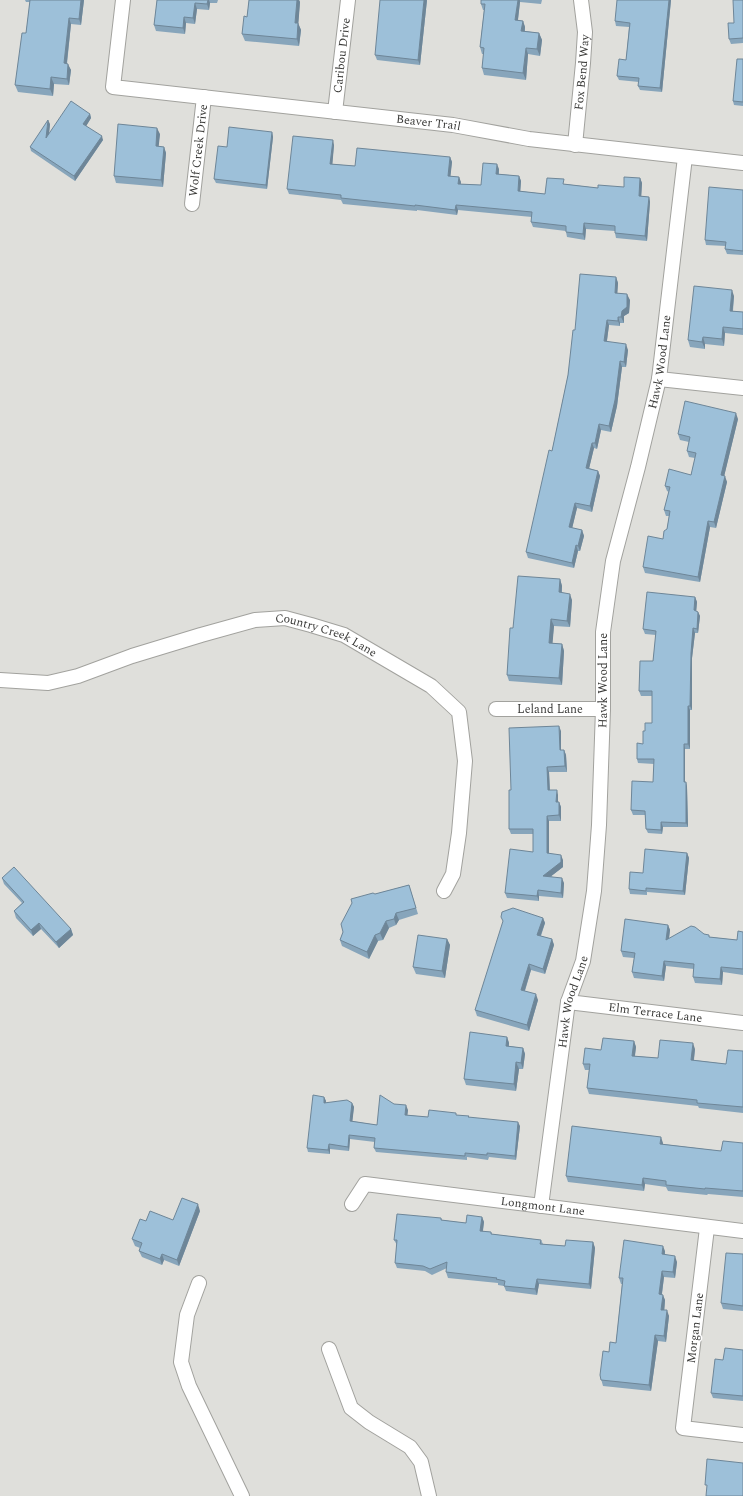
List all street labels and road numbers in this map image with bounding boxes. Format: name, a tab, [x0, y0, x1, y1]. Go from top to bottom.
street label: Caribou Drive	[328, 17, 356, 94]
street label: Fox Bend Way	[569, 33, 595, 111]
street label: Wolf Creek Drive	[184, 103, 213, 198]
street label: Beaver Trail	[395, 110, 462, 136]
street label: Hawk Wood Lane	[643, 314, 676, 411]
street label: Country Creek Lane	[275, 609, 380, 662]
street label: Hawk Wood Lane	[593, 633, 613, 728]
street label: Leland Lane	[517, 700, 583, 719]
street label: Hawk Wood Lane	[553, 954, 594, 1049]
street label: Elm Terrace Lane	[607, 998, 703, 1028]
street label: Longmont Lane	[499, 1192, 586, 1221]
street label: Morgan Lane	[682, 1291, 709, 1365]

